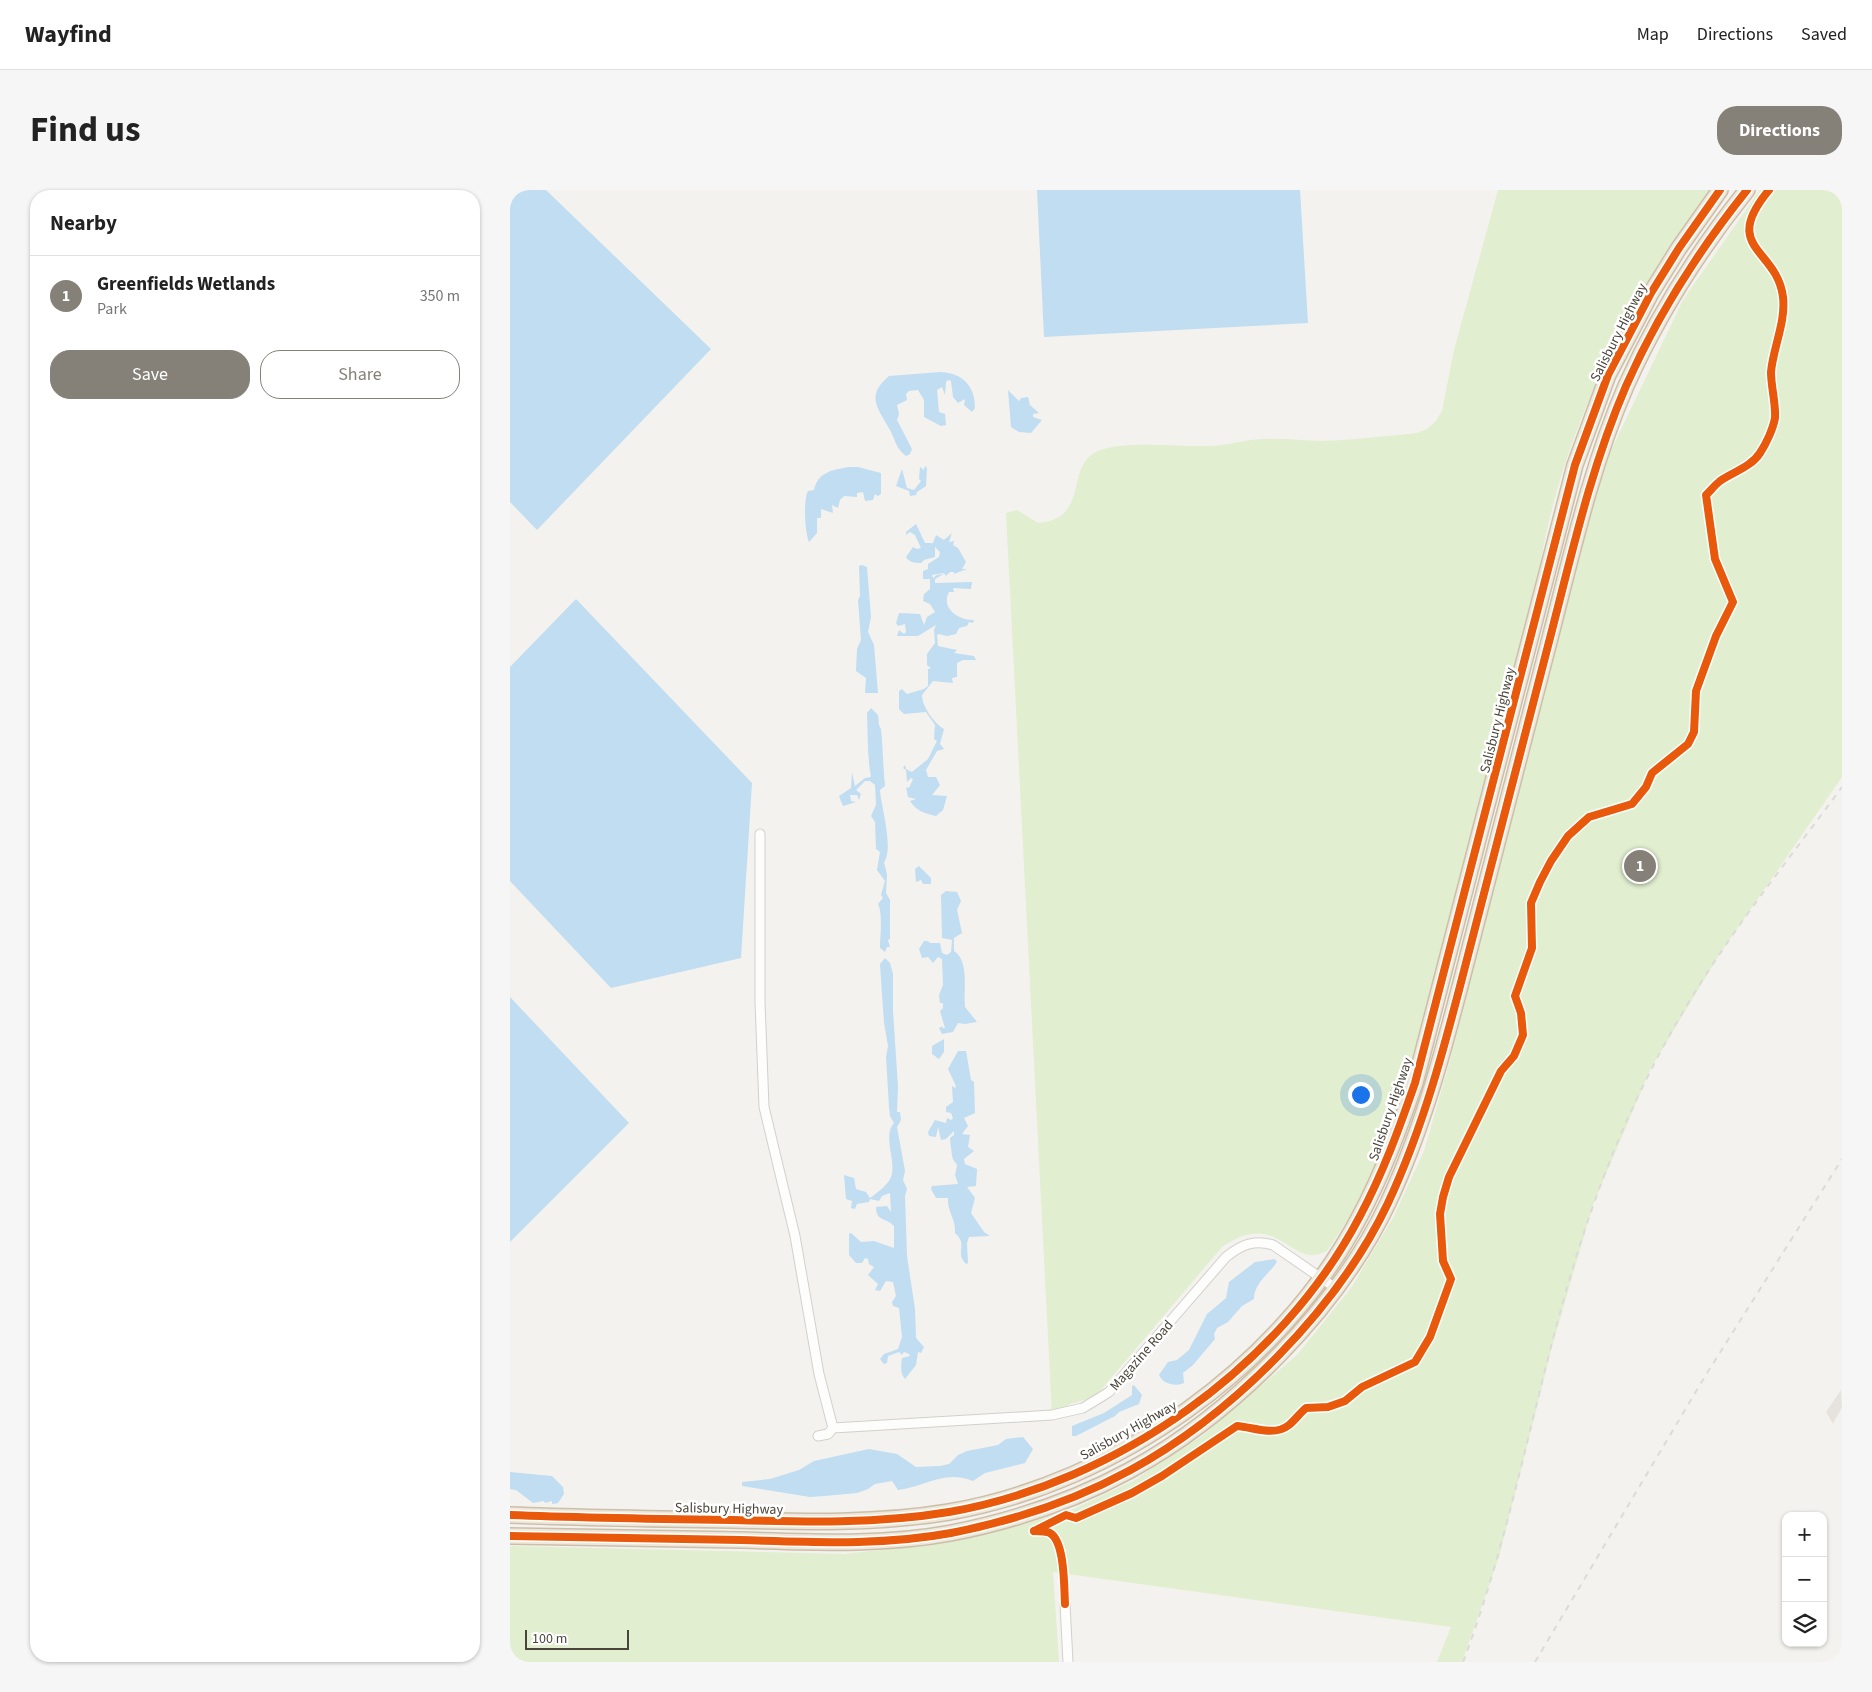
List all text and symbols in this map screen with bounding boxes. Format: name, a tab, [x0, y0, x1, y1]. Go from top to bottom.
text: Wayfind	[25, 17, 112, 52]
text: Map	[1637, 22, 1669, 47]
text: Directions	[1697, 22, 1773, 47]
text: Saved	[1801, 22, 1847, 47]
text: Find us	[30, 105, 140, 155]
button: Directions	[1717, 106, 1842, 155]
text: Nearby	[50, 208, 117, 238]
text: Greenfields Wetlands	[97, 271, 275, 298]
street label: Salisbury Highway	[1585, 279, 1653, 385]
text: 1	[62, 285, 70, 307]
text: 350 m	[420, 285, 460, 307]
text: Park	[97, 298, 127, 320]
button: Save	[50, 350, 250, 399]
button: Share	[260, 350, 460, 399]
street label: Salisbury Highway	[1475, 665, 1521, 775]
pin: 1	[1624, 847, 1656, 885]
street label: Salisbury Highway	[1364, 1055, 1418, 1164]
your location	[1348, 1082, 1374, 1108]
street label: Magazine Road	[1105, 1316, 1178, 1395]
street label: Salisbury Highway	[1076, 1396, 1181, 1466]
street label: Salisbury Highway	[675, 1498, 784, 1520]
map controls	[1782, 1512, 1827, 1647]
button: +	[1782, 1512, 1827, 1557]
button: −	[1782, 1557, 1827, 1602]
button: layers	[1782, 1602, 1827, 1647]
scale bar	[525, 1627, 629, 1650]
text: 100 m	[532, 1629, 567, 1649]

